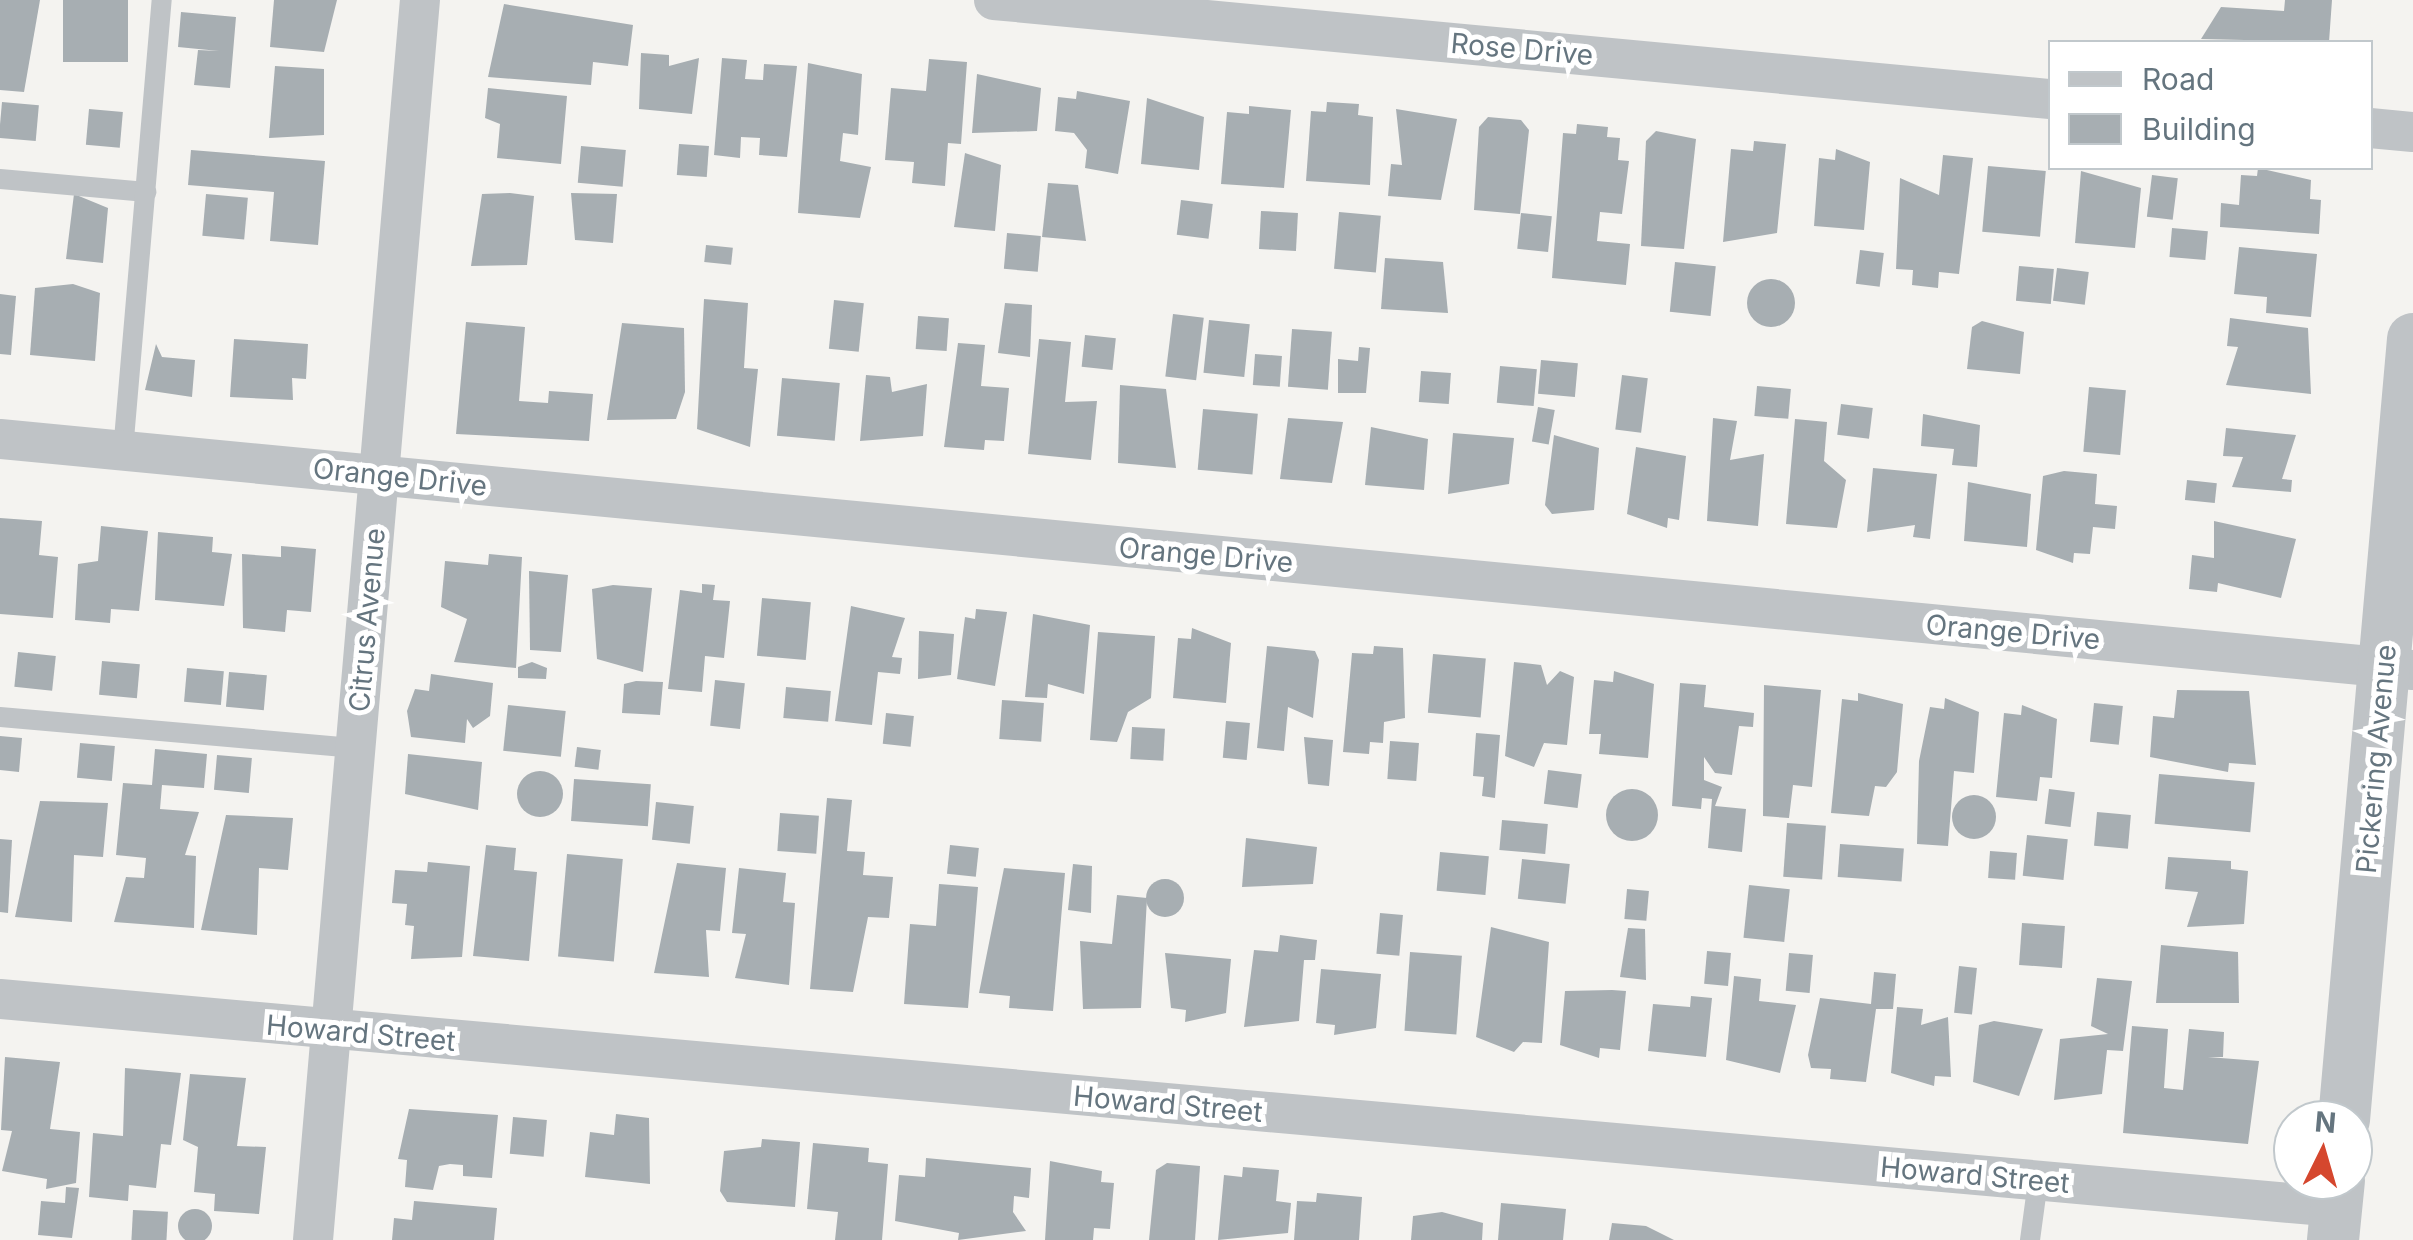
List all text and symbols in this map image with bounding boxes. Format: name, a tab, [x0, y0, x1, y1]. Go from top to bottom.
street label: Rose Drive	[1449, 26, 1595, 72]
legend	[2048, 40, 2373, 170]
text: Road	[2142, 61, 2214, 97]
text: Building	[2142, 111, 2256, 147]
street label: Orange Drive	[311, 451, 489, 503]
street label: Citrus Avenue	[342, 527, 392, 713]
street label: Orange Drive	[1117, 531, 1295, 579]
street label: Orange Drive	[1924, 608, 2102, 656]
street label: Pickering Avenue	[2349, 643, 2403, 875]
street label: Howard Street	[265, 1008, 457, 1058]
street label: Howard Street	[1072, 1079, 1264, 1129]
north arrow	[2273, 1100, 2373, 1200]
text: N	[2313, 1104, 2338, 1140]
street label: Howard Street	[1879, 1150, 2071, 1200]

